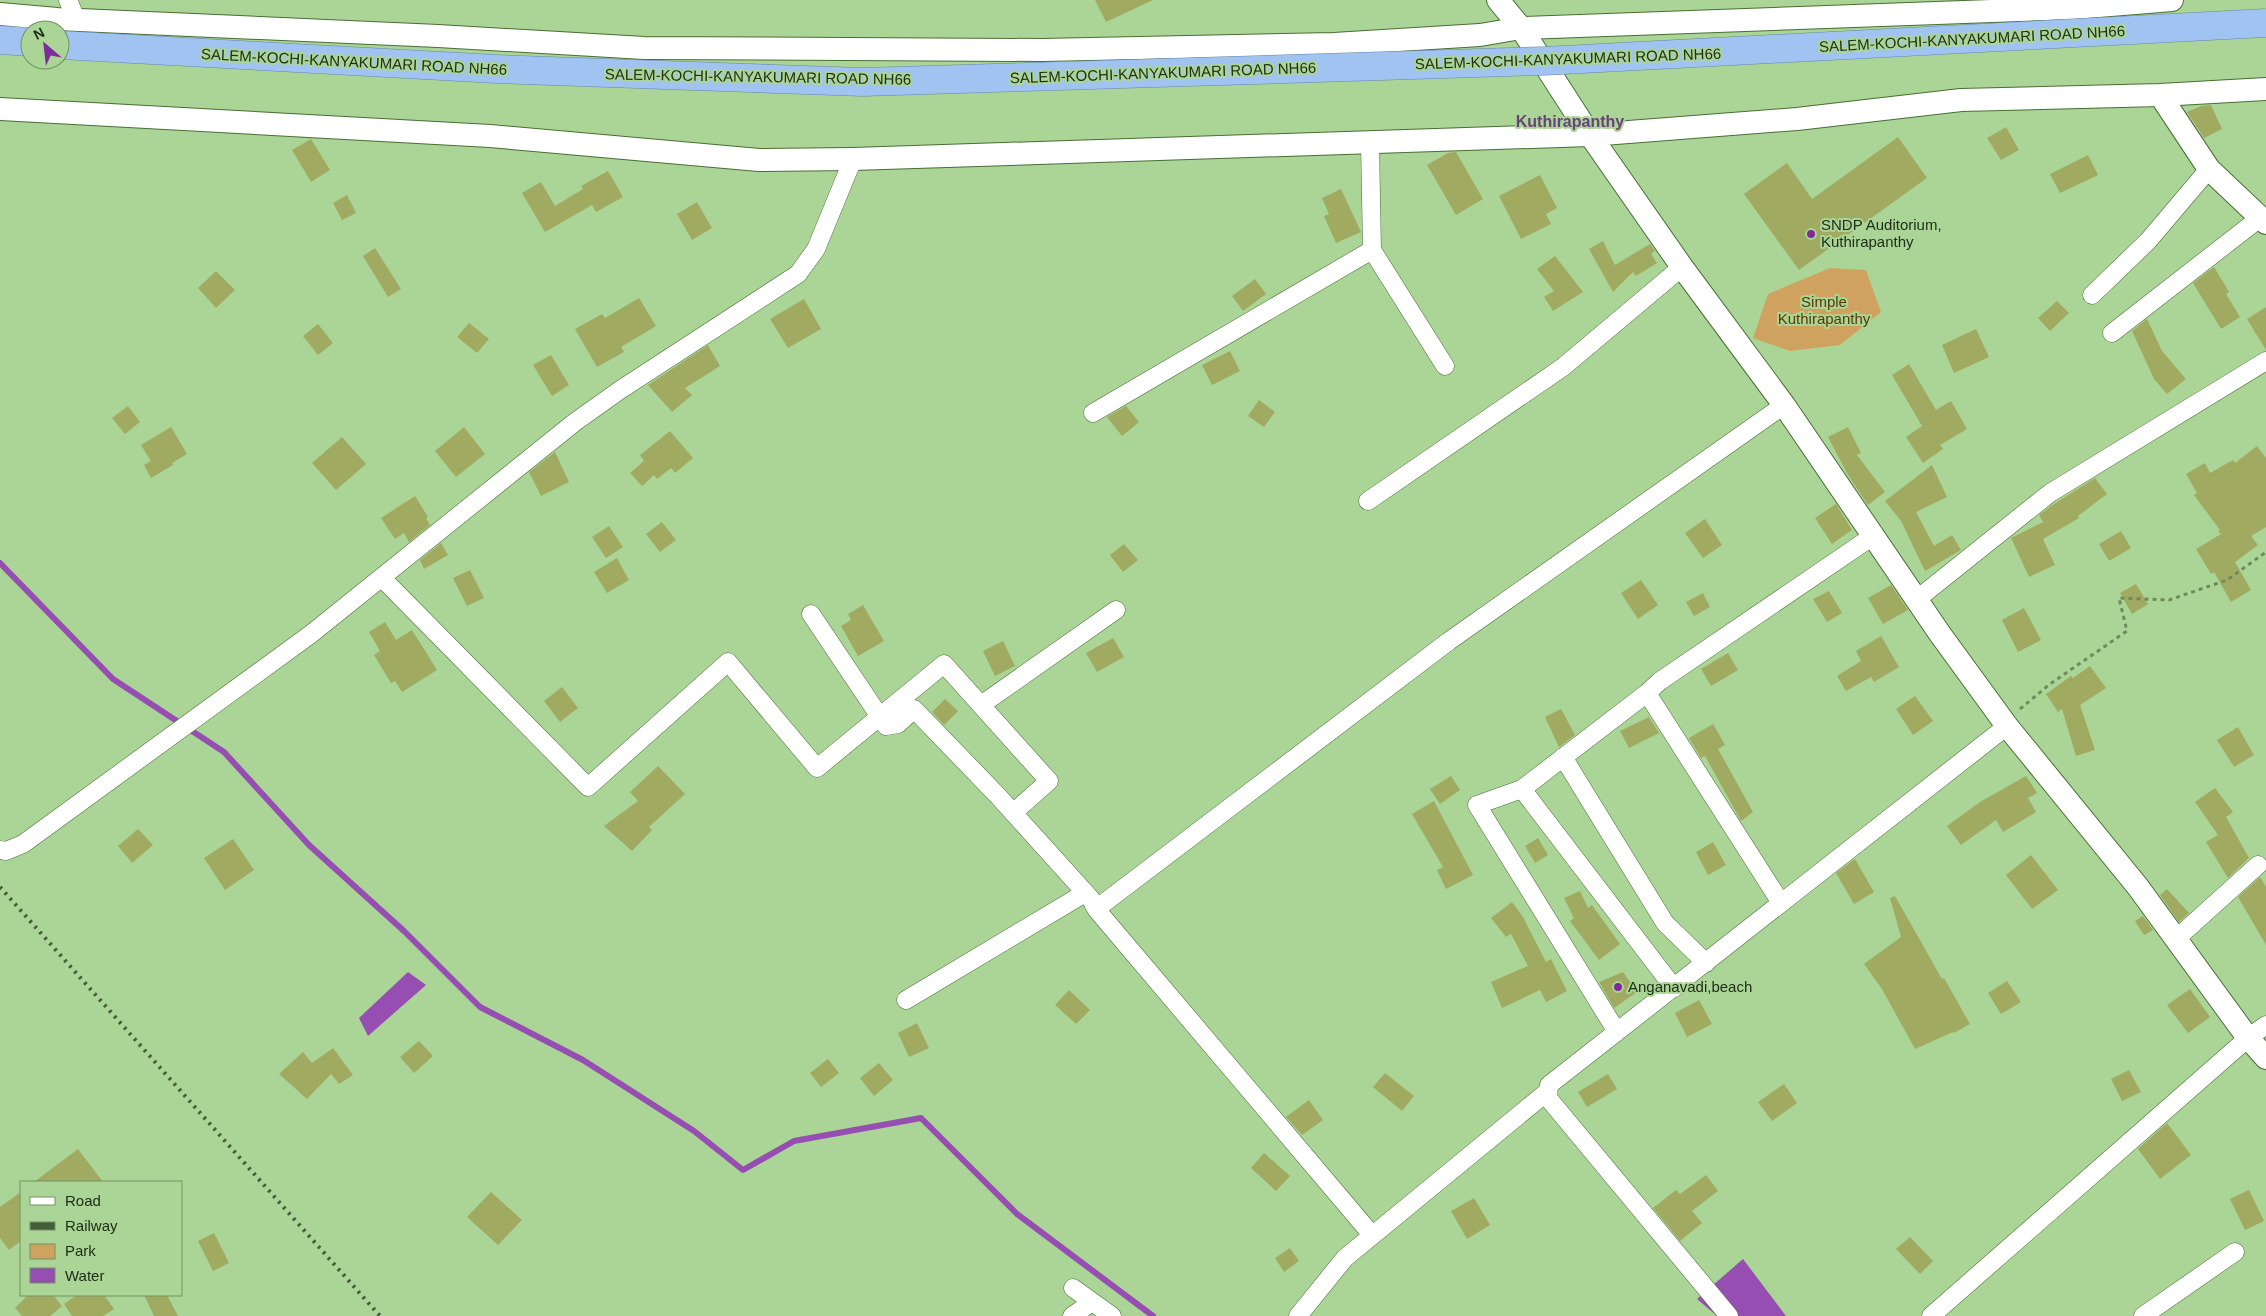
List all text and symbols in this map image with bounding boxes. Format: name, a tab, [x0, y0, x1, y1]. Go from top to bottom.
north arrow	[20, 20, 70, 70]
street label: SALEM-KOCHI-KANYAKUMARI ROAD NH66	[1819, 22, 2125, 55]
text: N	[31, 24, 47, 43]
street label: SALEM-KOCHI-KANYAKUMARI ROAD NH66	[201, 45, 507, 78]
street label: SALEM-KOCHI-KANYAKUMARI ROAD NH66	[1415, 45, 1721, 72]
street label: SALEM-KOCHI-KANYAKUMARI ROAD NH66	[1010, 59, 1316, 86]
street label: SALEM-KOCHI-KANYAKUMARI ROAD NH66	[605, 65, 911, 88]
district label: Kuthirapanthy	[1516, 113, 1624, 130]
place label: SNDP Auditorium, Kuthirapanthy	[1821, 216, 1942, 250]
marker: SNDP Auditorium, Kuthirapanthy	[1805, 228, 1817, 240]
park label: Simple Kuthirapanthy	[1778, 293, 1871, 327]
place label: Anganavadi,beach	[1628, 978, 1752, 995]
marker: Anganavadi,beach	[1612, 981, 1624, 993]
legend	[20, 1181, 182, 1296]
text: Road	[65, 1192, 101, 1209]
text: Railway	[65, 1217, 118, 1234]
text: Park	[65, 1242, 96, 1259]
text: Water	[65, 1267, 104, 1284]

